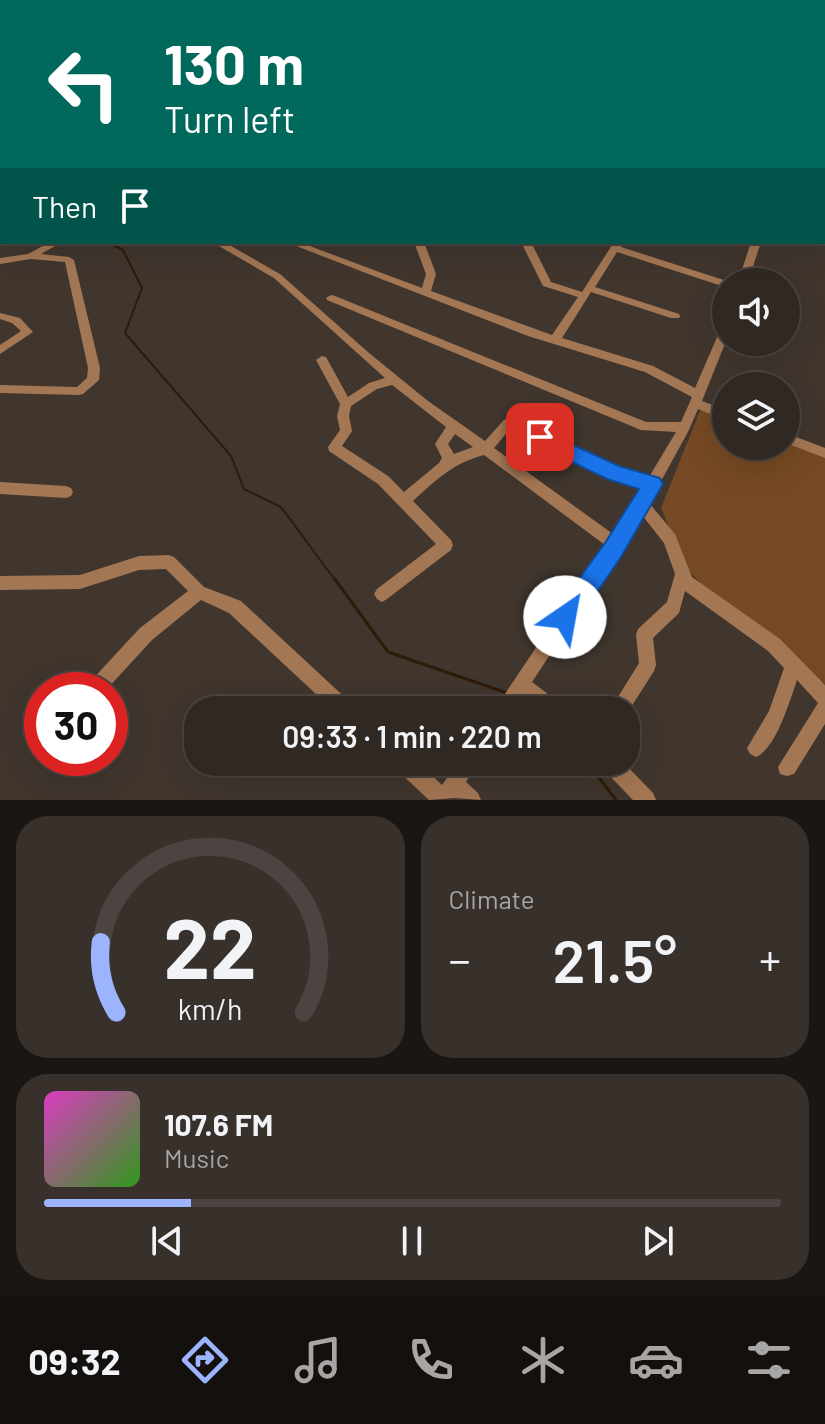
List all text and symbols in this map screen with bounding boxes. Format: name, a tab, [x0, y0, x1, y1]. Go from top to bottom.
text: 130 m	[164, 29, 304, 96]
icon: left	[32, 32, 136, 136]
text: Turn left	[164, 97, 295, 140]
icon: arrive	[113, 184, 157, 228]
text: Then	[32, 188, 97, 224]
map controls	[712, 268, 800, 460]
button: sound	[712, 268, 800, 356]
button: layers	[712, 372, 800, 460]
pin	[506, 403, 574, 471]
icon: arrive	[518, 415, 562, 459]
position arrow	[523, 575, 607, 659]
speed limit sign: 30	[24, 672, 128, 776]
text: 09:33 · 1 min · 220 m	[282, 718, 542, 754]
text: Climate	[449, 883, 535, 914]
text: 22	[164, 896, 257, 996]
text: 21.5°	[552, 923, 677, 995]
text: −	[449, 932, 471, 985]
text: +	[759, 932, 781, 985]
text: km/h	[178, 991, 243, 1026]
text: 107.6 FM	[164, 1106, 273, 1142]
text: Music	[164, 1142, 229, 1173]
icon: previous	[145, 1219, 189, 1263]
icon: pause	[390, 1219, 434, 1263]
icon: next	[636, 1219, 680, 1263]
icon: directions	[177, 1332, 233, 1388]
icon: music	[290, 1332, 346, 1388]
icon: phone	[403, 1332, 459, 1388]
icon: climate	[515, 1332, 571, 1388]
icon: car	[628, 1332, 684, 1388]
icon: filters	[741, 1332, 797, 1388]
text: 09:32	[28, 1339, 121, 1382]

